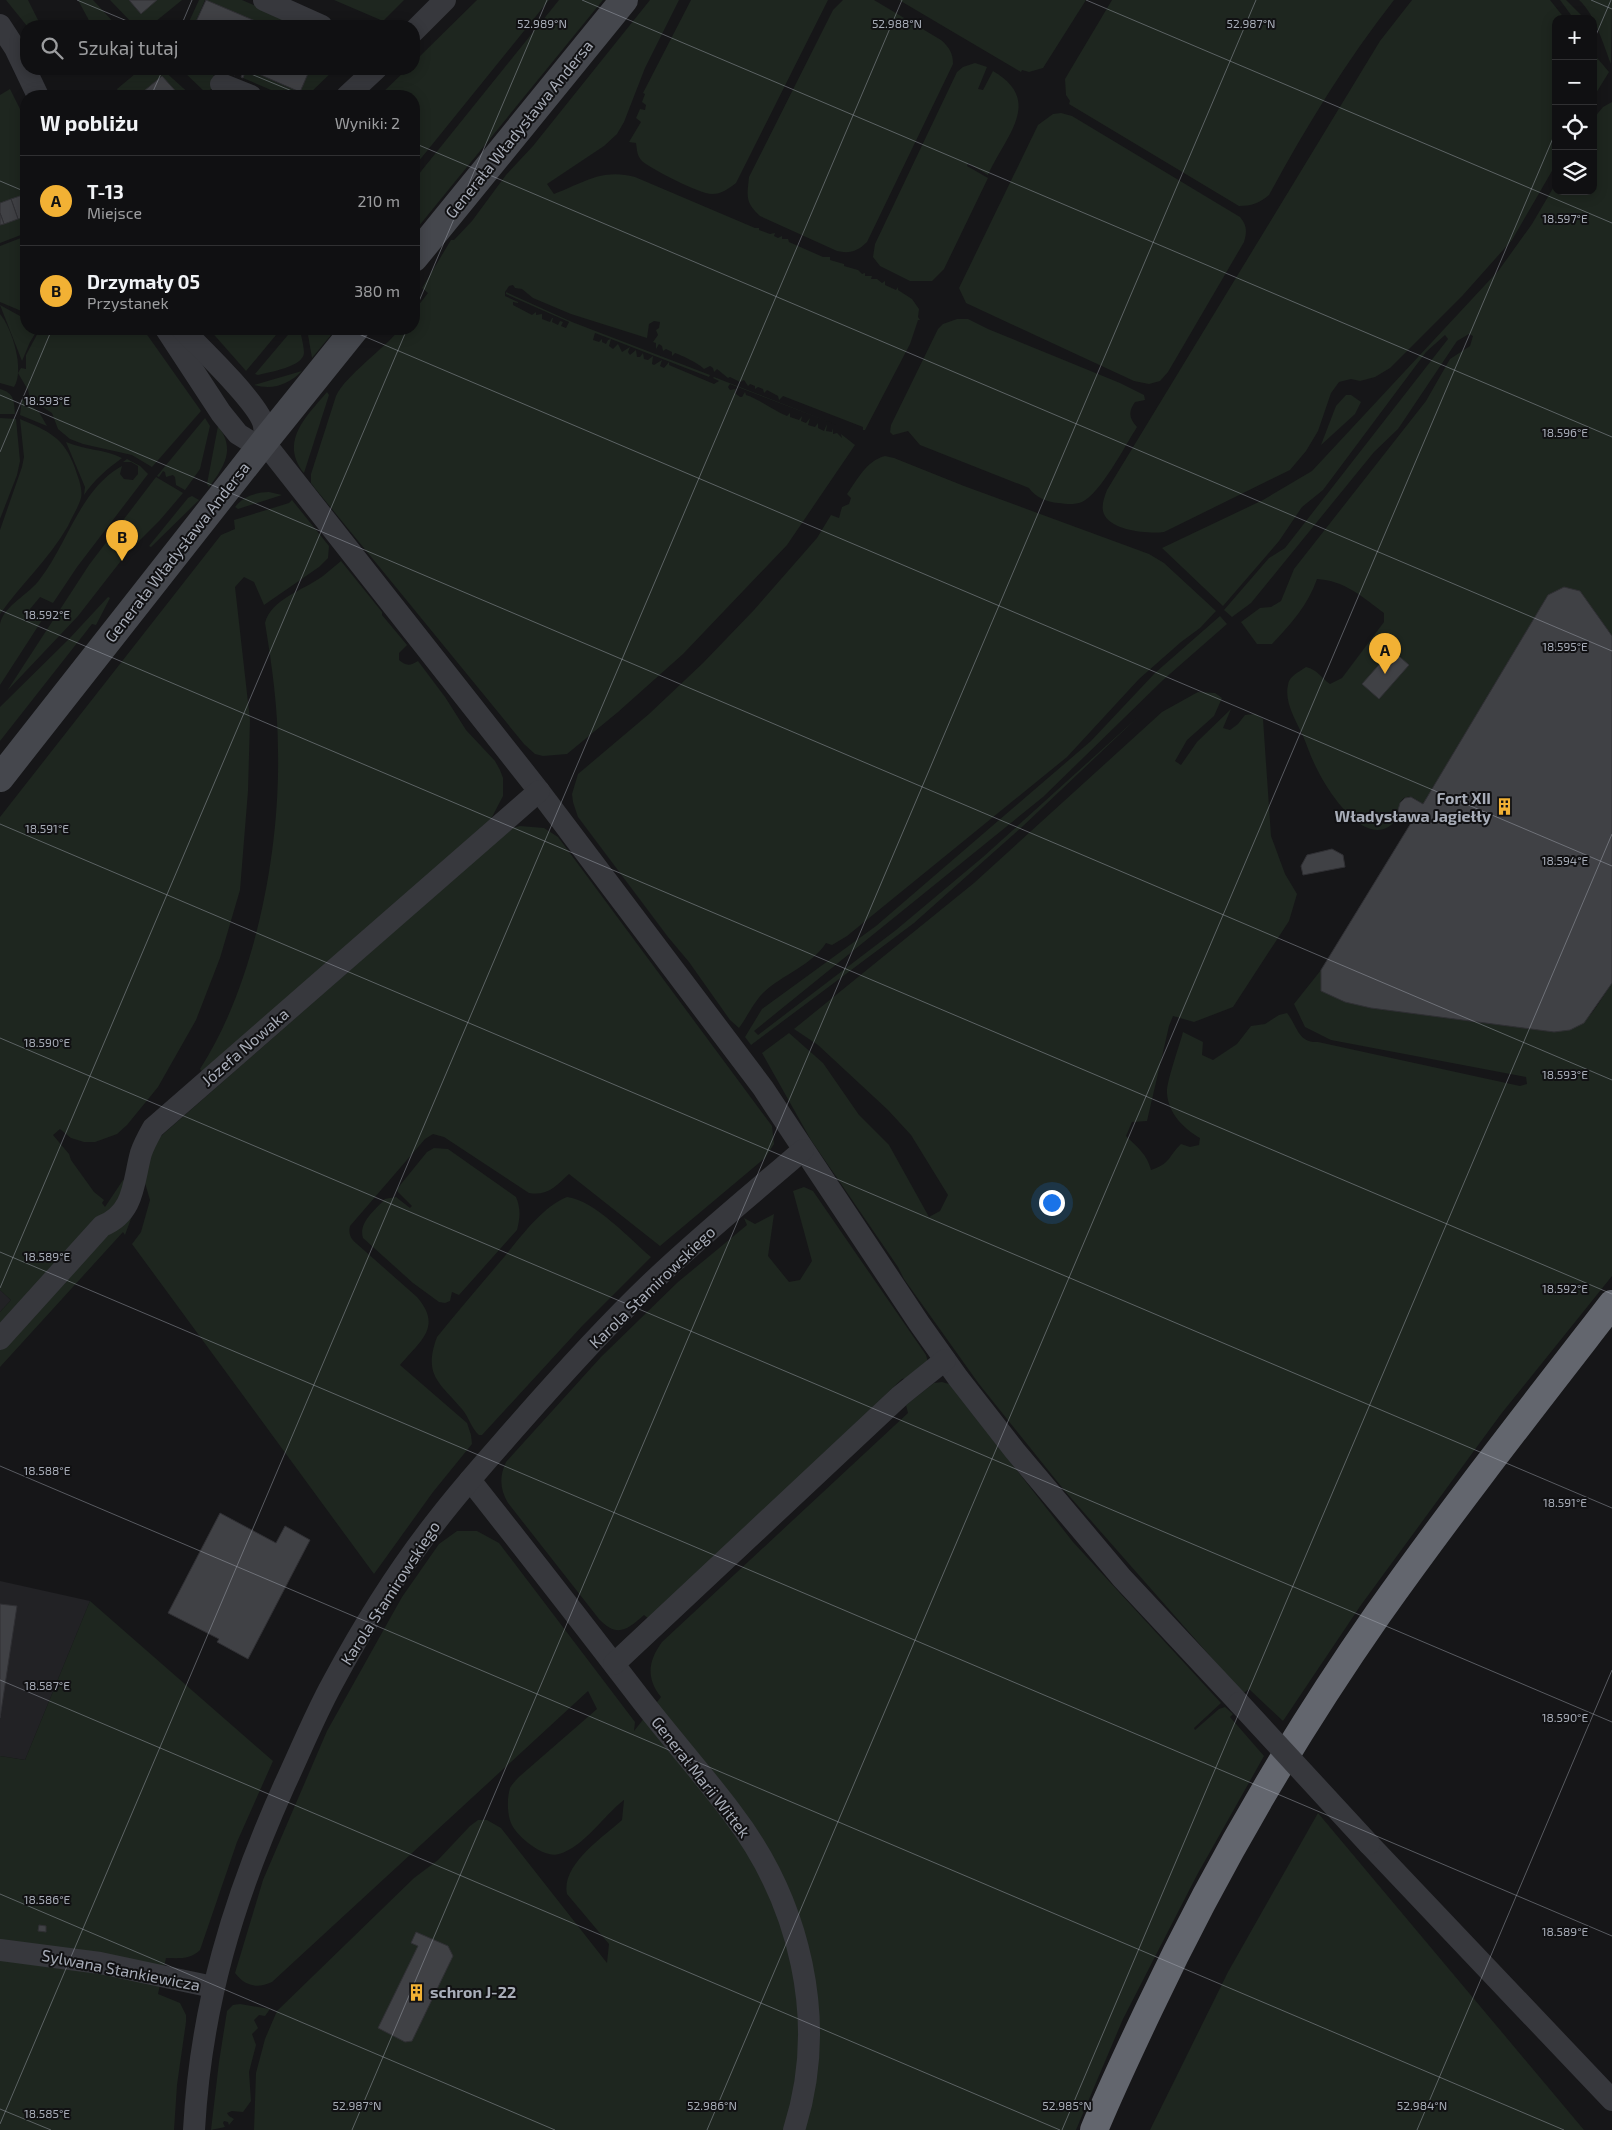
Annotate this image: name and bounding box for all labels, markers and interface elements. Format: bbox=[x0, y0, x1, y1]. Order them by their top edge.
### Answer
map controls bbox=[1552, 15, 1597, 195]
button: + bbox=[1552, 15, 1597, 60]
text: 52.989°N bbox=[517, 16, 567, 30]
text: 52.988°N bbox=[872, 16, 922, 30]
text: 52.987°N bbox=[1226, 16, 1276, 30]
search box bbox=[20, 20, 420, 75]
icon: search bbox=[38, 34, 66, 62]
text: Szukaj tutaj bbox=[78, 36, 178, 59]
street label: Generała Władysława Andersa bbox=[441, 36, 596, 222]
button: − bbox=[1552, 60, 1597, 105]
button: locate bbox=[1552, 105, 1597, 150]
text: W pobliżu bbox=[40, 110, 139, 135]
text: Wyniki: 2 bbox=[335, 113, 400, 132]
button: layers bbox=[1552, 150, 1597, 195]
text: T-13 bbox=[87, 180, 124, 203]
text: A bbox=[51, 191, 61, 210]
text: 210 m bbox=[357, 191, 400, 210]
text: Miejsce bbox=[87, 203, 142, 222]
text: 18.597°E bbox=[1542, 211, 1588, 225]
text: Drzymały 05 bbox=[87, 270, 200, 293]
text: B bbox=[51, 281, 61, 300]
text: 380 m bbox=[354, 281, 400, 300]
text: Przystanek bbox=[87, 293, 169, 312]
text: 18.593°E bbox=[24, 393, 70, 407]
text: 18.596°E bbox=[1542, 425, 1588, 439]
street label: Generała Władysława Andersa bbox=[100, 458, 253, 646]
pin: B bbox=[106, 520, 138, 561]
text: 18.592°E bbox=[24, 607, 70, 621]
pin: A bbox=[1369, 633, 1401, 674]
text: 18.595°E bbox=[1542, 639, 1588, 653]
place label: Fort XII Władysława Jagiełły bbox=[1335, 788, 1491, 826]
building icon: Fort XII Władysława Jagiełły bbox=[1495, 797, 1515, 817]
text: 18.591°E bbox=[25, 821, 69, 835]
text: 18.594°E bbox=[1542, 853, 1589, 867]
street label: Józefa Nowaka bbox=[197, 1004, 292, 1090]
text: 18.590°E bbox=[24, 1035, 70, 1049]
text: 18.593°E bbox=[1542, 1067, 1588, 1081]
your location bbox=[1039, 1190, 1065, 1216]
street label: Karola Stamirowskiego bbox=[585, 1222, 719, 1352]
text: 18.589°E bbox=[24, 1249, 71, 1263]
text: 18.592°E bbox=[1542, 1281, 1588, 1295]
text: 18.588°E bbox=[24, 1463, 71, 1477]
text: 18.591°E bbox=[1543, 1495, 1587, 1509]
street label: Karola Stamirowskiego bbox=[336, 1517, 443, 1668]
text: 18.587°E bbox=[24, 1678, 70, 1692]
text: 18.590°E bbox=[1542, 1710, 1588, 1724]
street label: Generał Marii Wittek bbox=[648, 1712, 755, 1841]
text: 18.586°E bbox=[24, 1892, 71, 1906]
text: 18.589°E bbox=[1542, 1924, 1589, 1938]
street label: Sylwana Stankiewicza bbox=[40, 1945, 202, 1994]
building icon: schron J-22 bbox=[406, 1982, 426, 2002]
place label: schron J-22 bbox=[430, 1982, 516, 2001]
text: 52.987°N bbox=[332, 2098, 382, 2112]
text: 52.986°N bbox=[687, 2098, 737, 2112]
text: 52.985°N bbox=[1042, 2098, 1092, 2112]
text: 52.984°N bbox=[1397, 2098, 1447, 2112]
text: 18.585°E bbox=[24, 2106, 70, 2120]

